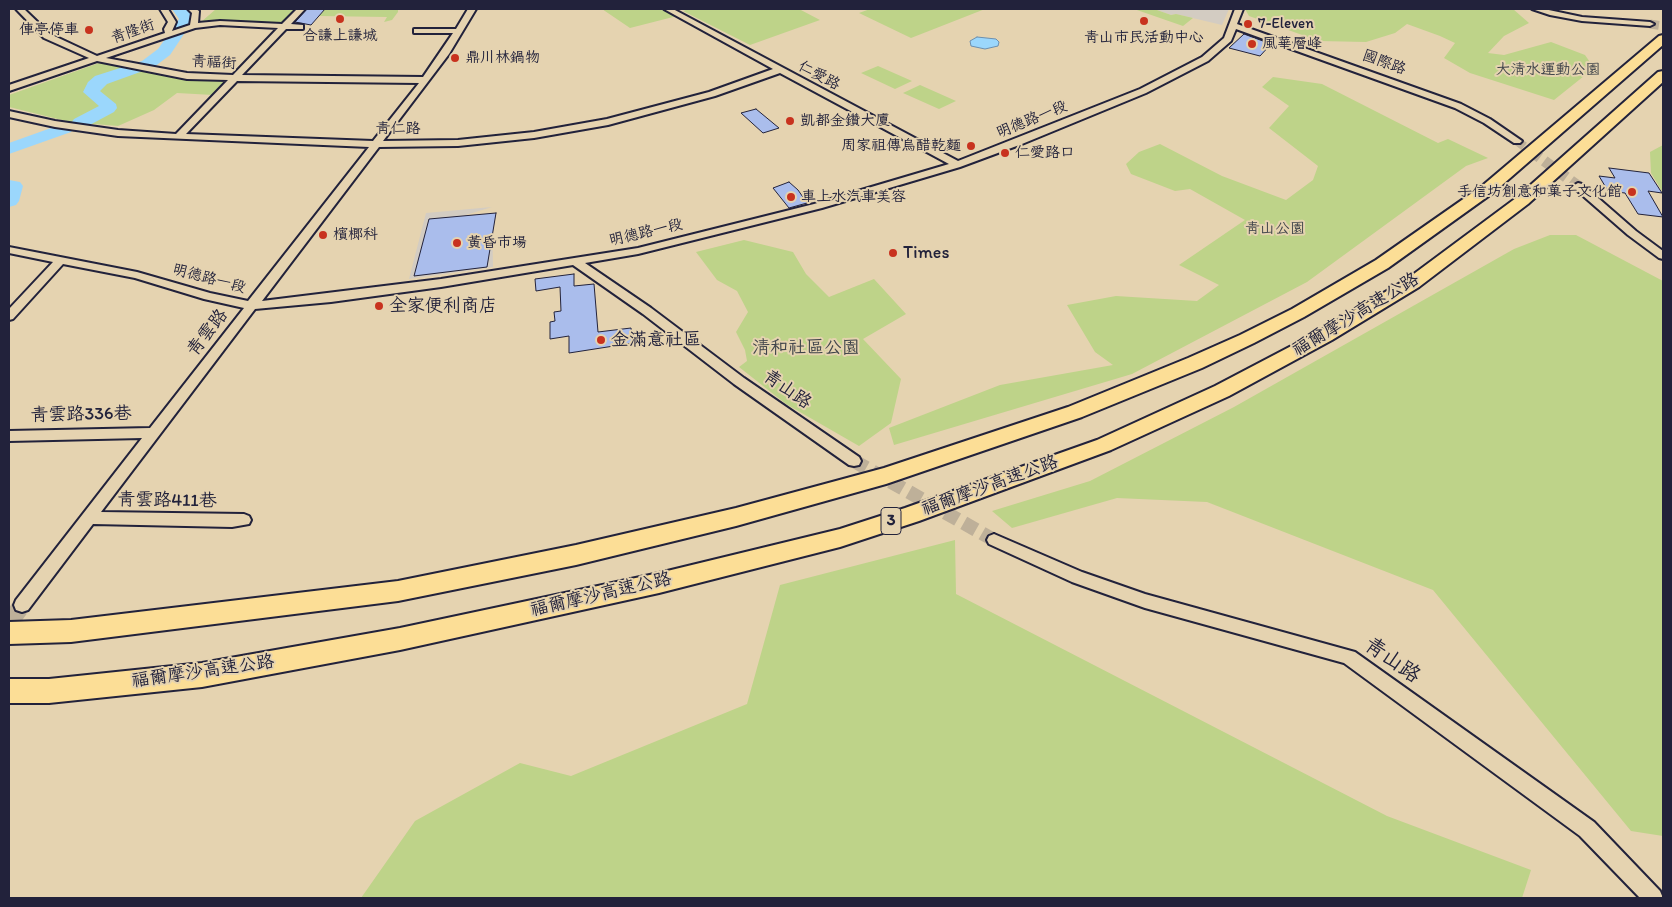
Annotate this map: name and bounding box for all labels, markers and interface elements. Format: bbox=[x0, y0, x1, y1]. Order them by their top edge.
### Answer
marker: 合謙上謙城 bbox=[334, 13, 346, 25]
marker: 青山市民活動中心 bbox=[1138, 15, 1150, 27]
place label: 7-Eleven bbox=[1258, 15, 1314, 33]
street label: 青隆街 bbox=[109, 16, 157, 48]
marker: 7-Eleven bbox=[1242, 18, 1254, 30]
place label: 俥亭停車 bbox=[19, 21, 79, 39]
marker: 俥亭停車 bbox=[83, 24, 95, 36]
place label: 合謙上謙城 bbox=[303, 27, 377, 45]
place label: 青山市民活動中心 bbox=[1084, 29, 1204, 47]
place label: 風華層峰 bbox=[1262, 35, 1322, 53]
marker: 風華層峰 bbox=[1246, 38, 1258, 50]
street label: 國際路 bbox=[1360, 47, 1408, 79]
place label: 鼎川林鍋物 bbox=[465, 49, 540, 67]
marker: 鼎川林鍋物 bbox=[449, 52, 461, 64]
street label: 青福街 bbox=[191, 53, 237, 73]
street label: 仁愛路 bbox=[795, 57, 843, 95]
park label: 大清水運動公園 bbox=[1496, 61, 1600, 79]
street label: 明德路一段 bbox=[994, 98, 1070, 142]
place label: 凱都金鑽大廈 bbox=[800, 112, 890, 130]
marker: 凱都金鑽大廈 bbox=[784, 115, 796, 127]
street label: 青仁路 bbox=[376, 120, 420, 138]
place label: 周家祖傳烏醋乾麵 bbox=[841, 137, 961, 155]
marker: 周家祖傳烏醋乾麵 bbox=[965, 140, 977, 152]
place label: 仁愛路口 bbox=[1015, 144, 1075, 162]
marker: 仁愛路口 bbox=[999, 147, 1011, 159]
place label: 手信坊創意和菓子文化館 bbox=[1457, 183, 1622, 201]
marker: 手信坊創意和菓子文化館 bbox=[1626, 186, 1638, 198]
place label: 車上水汽車美容 bbox=[801, 188, 906, 206]
marker: 車上水汽車美容 bbox=[785, 191, 797, 203]
street label: 明德路一段 bbox=[607, 216, 685, 250]
park label: 青山公園 bbox=[1245, 220, 1305, 238]
place label: 檳榔科 bbox=[333, 226, 378, 244]
marker: 檳榔科 bbox=[317, 229, 329, 241]
place label: 黃昏市場 bbox=[467, 234, 527, 252]
marker: 黃昏市場 bbox=[451, 237, 463, 249]
place label: Times bbox=[903, 242, 949, 264]
marker: Times bbox=[887, 247, 899, 259]
street label: 明德路一段 bbox=[170, 261, 248, 297]
street label: 福爾摩沙高速公路 bbox=[1289, 269, 1423, 361]
place label: 全家便利商店 bbox=[389, 295, 497, 317]
marker: 全家便利商店 bbox=[373, 300, 385, 312]
street label: 青雲路 bbox=[183, 305, 233, 361]
place label: 金滿意社區 bbox=[611, 329, 701, 351]
marker: 金滿意社區 bbox=[595, 334, 607, 346]
park label: 清和社區公園 bbox=[752, 337, 860, 359]
street label: 青山路 bbox=[759, 366, 815, 414]
street label: 青雲路336巷 bbox=[30, 403, 132, 427]
street label: 福爾摩沙高速公路 bbox=[919, 451, 1061, 521]
street label: 青雲路411巷 bbox=[117, 489, 217, 513]
road number: 3 bbox=[881, 508, 901, 534]
street label: 福爾摩沙高速公路 bbox=[528, 568, 674, 622]
street label: 青山路 bbox=[1359, 633, 1425, 689]
street label: 福爾摩沙高速公路 bbox=[130, 651, 276, 693]

